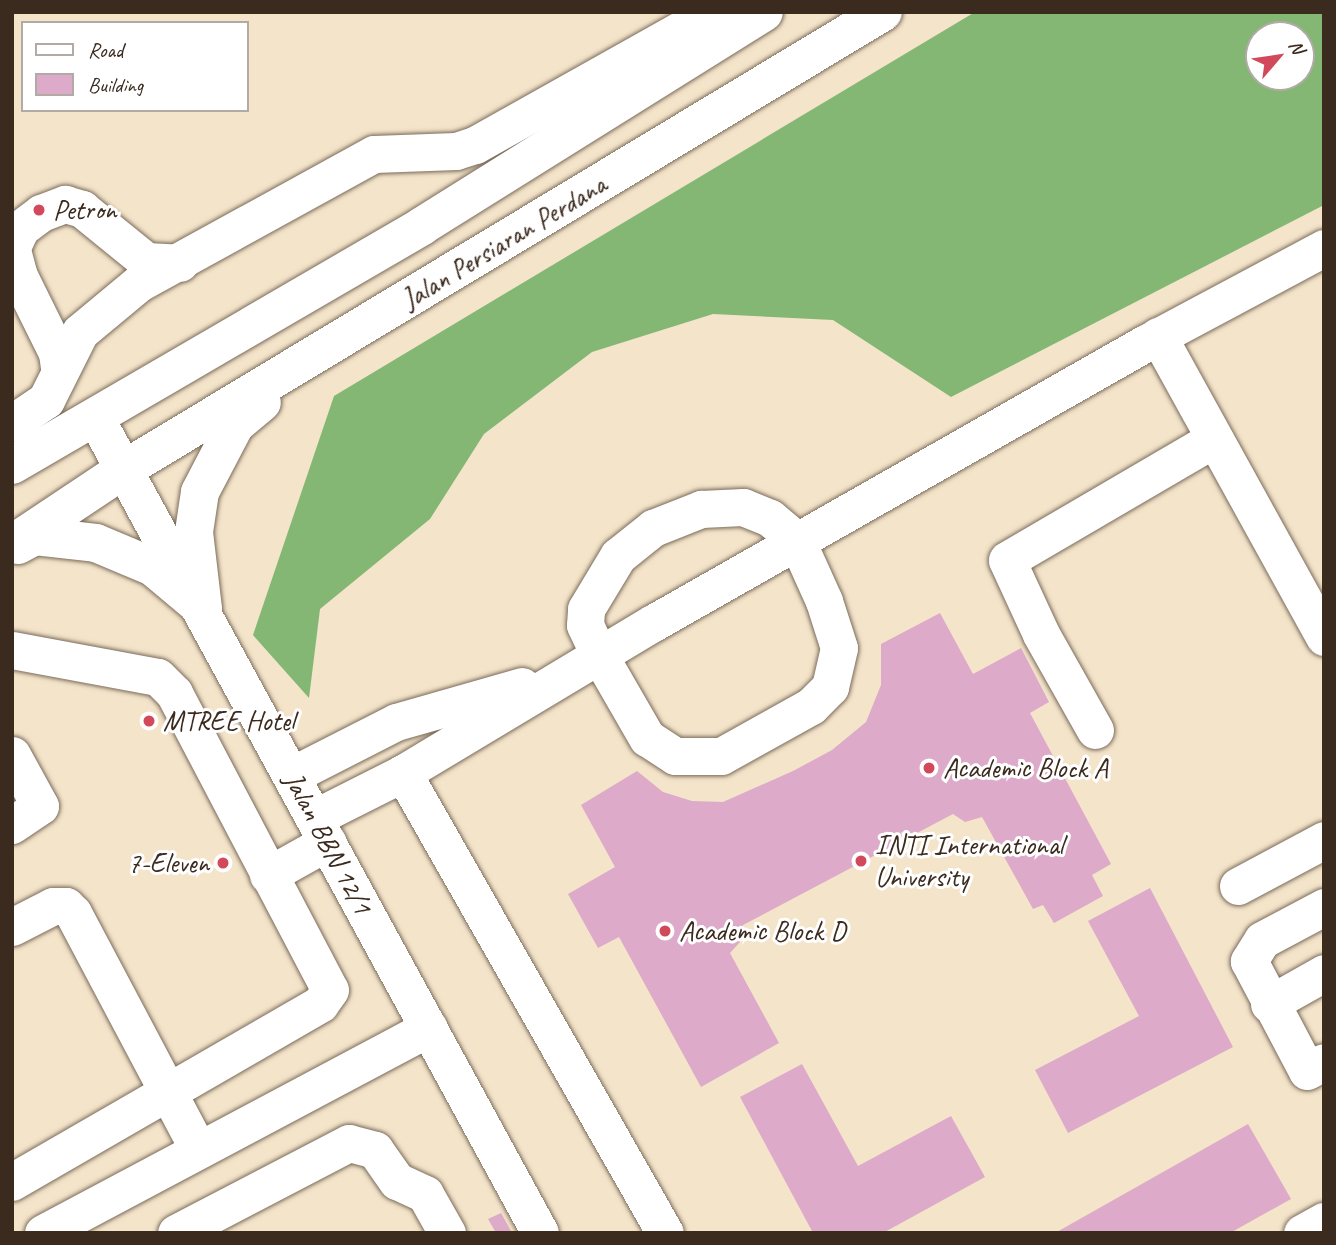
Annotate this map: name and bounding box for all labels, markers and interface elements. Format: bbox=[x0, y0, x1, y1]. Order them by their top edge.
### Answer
legend bbox=[21, 21, 248, 112]
north arrow bbox=[1245, 21, 1315, 91]
text: N bbox=[1283, 36, 1310, 58]
text: Road bbox=[88, 37, 123, 63]
text: Building bbox=[88, 72, 143, 98]
street label: Jalan Persiaran Perdana bbox=[395, 168, 613, 316]
place label: Petron bbox=[53, 193, 116, 227]
marker: Petron bbox=[31, 202, 47, 218]
place label: MTREE Hotel bbox=[163, 704, 294, 738]
marker: MTREE Hotel bbox=[141, 713, 157, 729]
place label: Academic Block A bbox=[943, 751, 1107, 785]
marker: Academic Block A bbox=[921, 760, 937, 776]
street label: Jalan BBN 12/1 bbox=[277, 767, 379, 919]
place label: INTI International University bbox=[875, 828, 1063, 894]
place label: 7-Eleven bbox=[128, 846, 209, 880]
marker: INTI International University bbox=[853, 853, 869, 869]
marker: 7-Eleven bbox=[215, 855, 231, 871]
place label: Academic Block D bbox=[679, 914, 845, 948]
marker: Academic Block D bbox=[657, 923, 673, 939]

